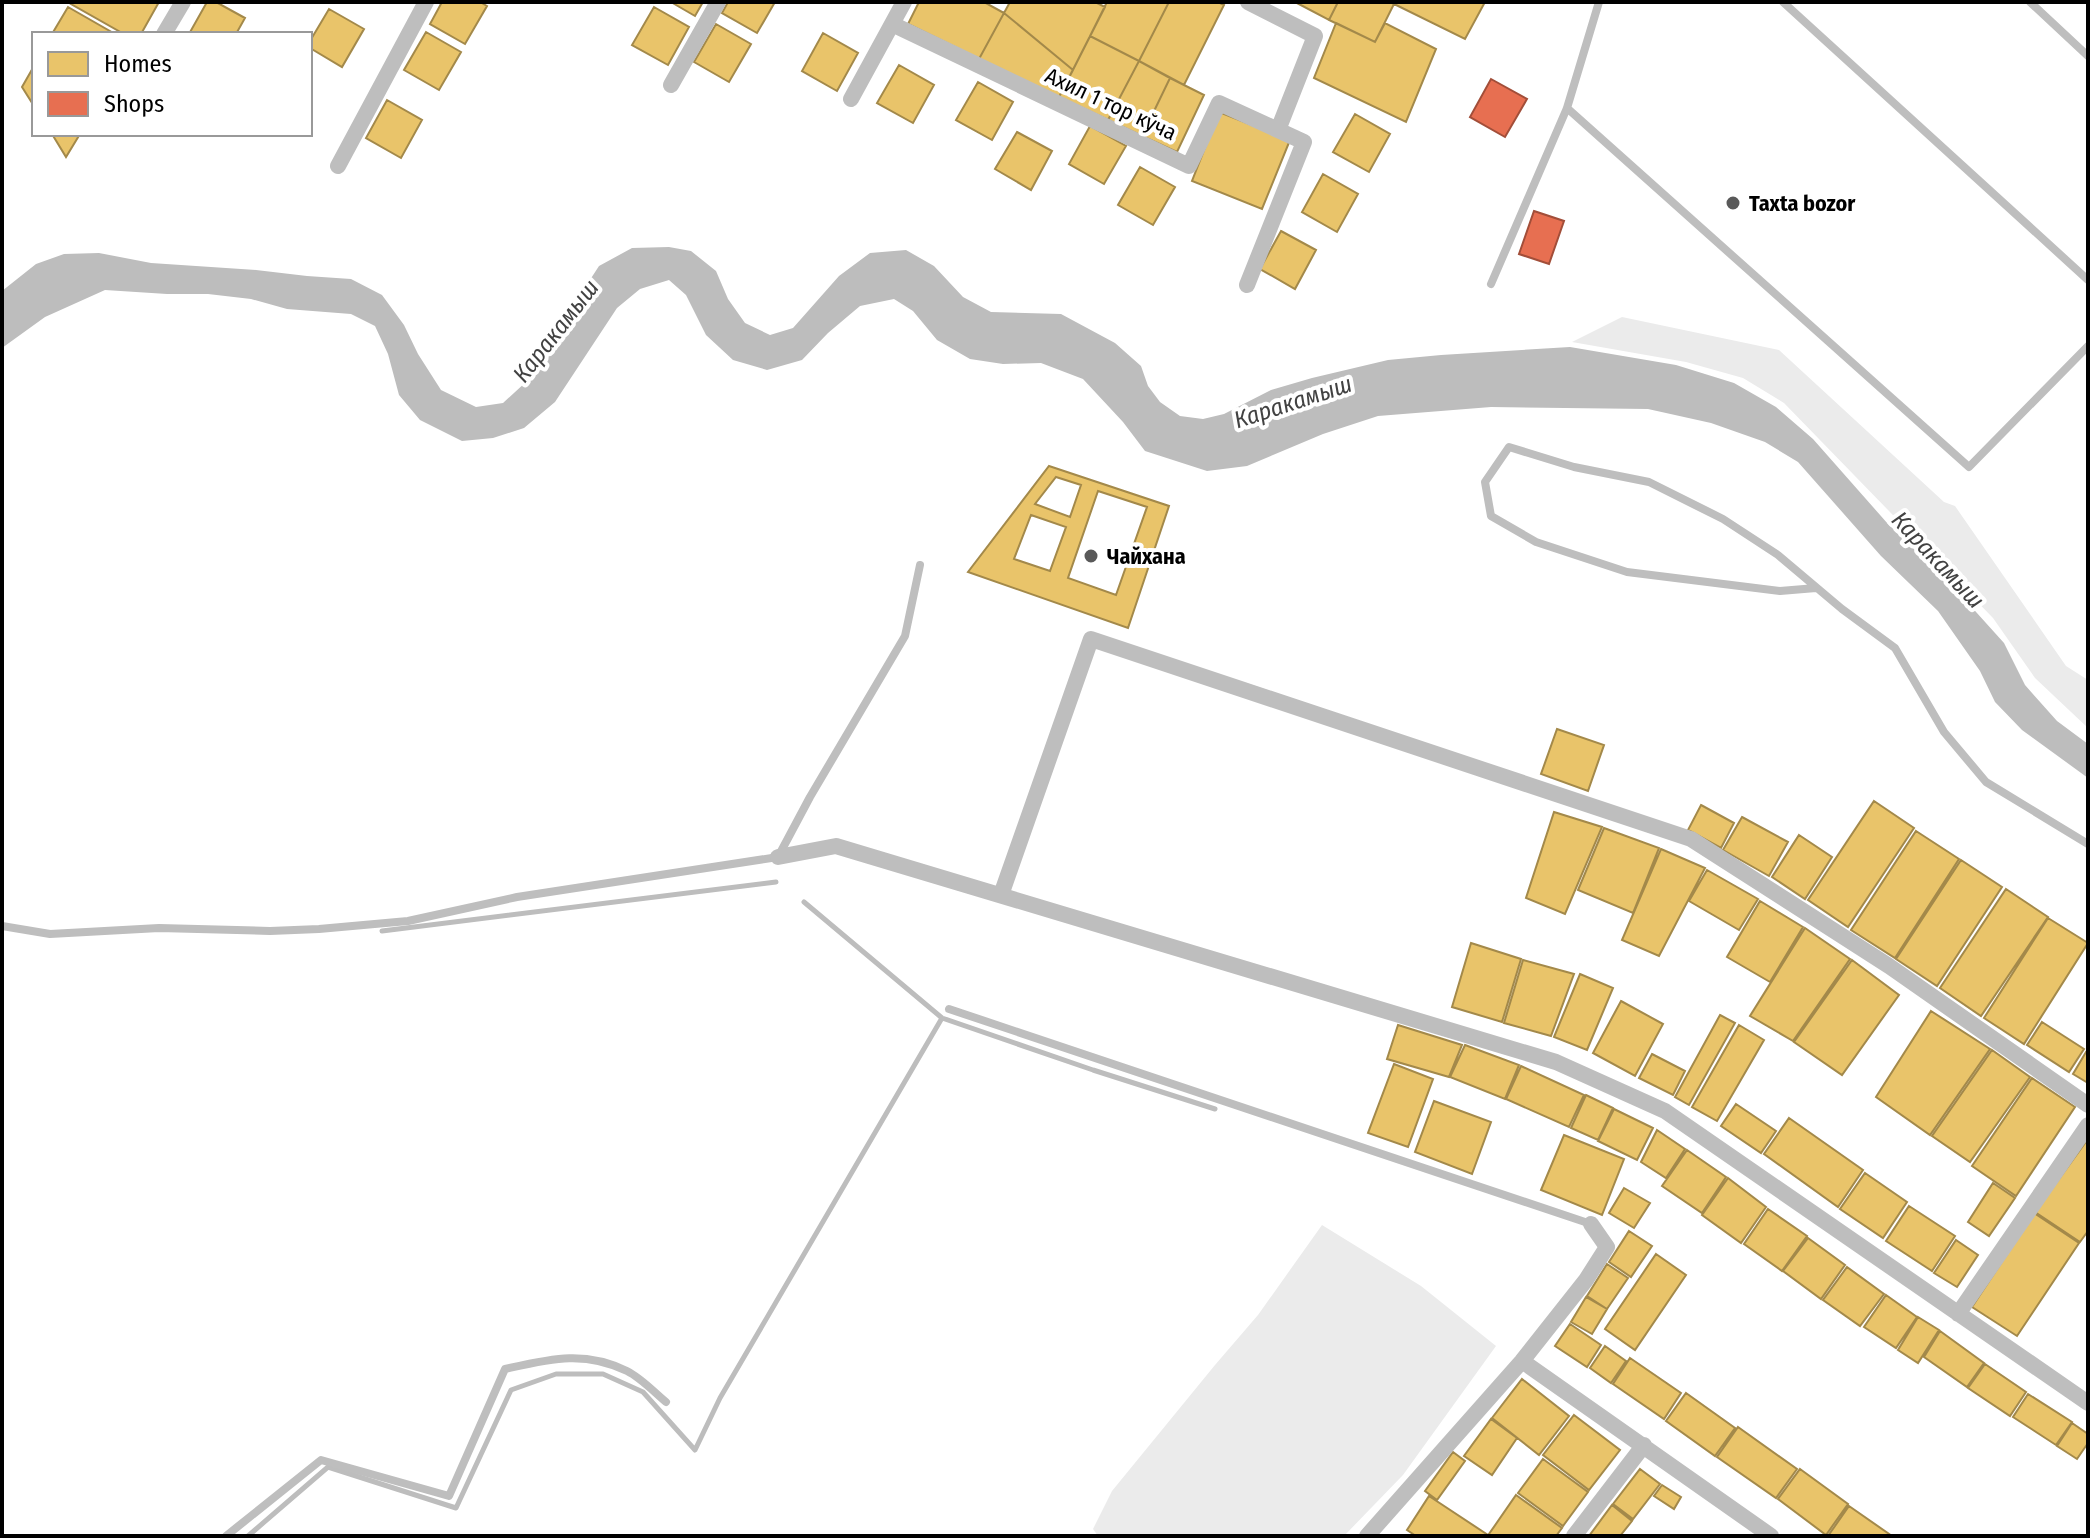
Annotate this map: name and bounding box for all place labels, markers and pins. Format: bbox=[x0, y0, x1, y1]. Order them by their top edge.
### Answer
place label: Taxta bozor bbox=[1749, 190, 1856, 217]
marker: Taxta bozor bbox=[1724, 194, 1742, 212]
place label: Чайхана bbox=[1107, 543, 1186, 570]
marker: Чайхана bbox=[1082, 547, 1100, 565]

